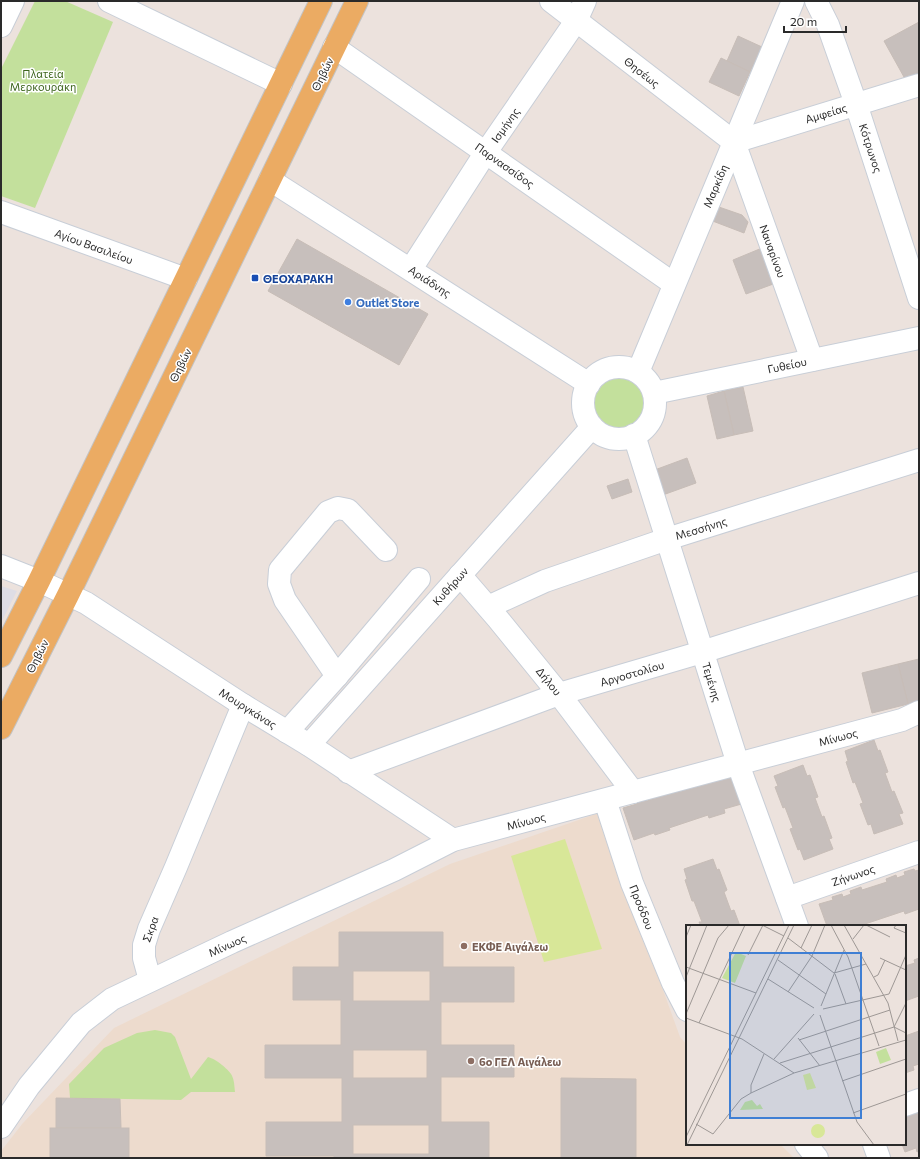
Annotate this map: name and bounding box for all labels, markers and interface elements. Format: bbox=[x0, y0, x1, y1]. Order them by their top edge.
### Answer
scale bar bbox=[784, 8, 846, 34]
text: 20 m bbox=[790, 14, 817, 28]
street label: Θησέως bbox=[622, 54, 662, 90]
street label: Θηβών bbox=[308, 55, 336, 93]
park label: Πλατεία Μερκουράκη bbox=[10, 67, 76, 93]
street label: Αμφείας bbox=[804, 101, 848, 125]
street label: Ισμήνης bbox=[488, 105, 522, 145]
street label: Κότρωνος bbox=[857, 122, 885, 174]
street label: Παρνασσίδος bbox=[473, 140, 537, 190]
street label: Μαρκίδη bbox=[700, 162, 730, 210]
street label: Ναυαρίνου bbox=[757, 223, 789, 279]
street label: Αγίου Βασιλείου bbox=[53, 226, 135, 266]
street label: Αριάδνης bbox=[406, 263, 454, 299]
place label: ΘΕΟΧΑΡΑΚΗ bbox=[263, 272, 333, 285]
marker: ΘΕΟΧΑΡΑΚΗ bbox=[250, 273, 260, 283]
place label: Outlet Store bbox=[356, 296, 419, 309]
marker: Outlet Store bbox=[343, 297, 353, 307]
street label: Θηβών bbox=[166, 346, 194, 384]
street label: Γυθείου bbox=[766, 355, 808, 375]
street label: Μεσσήνης bbox=[674, 514, 728, 542]
street label: Κυθήρων bbox=[430, 564, 471, 608]
street label: Θηβών bbox=[23, 637, 51, 675]
street label: Αργοστολίου bbox=[598, 658, 666, 688]
street label: Τεμένης bbox=[700, 661, 724, 703]
street label: Δήλου bbox=[534, 664, 564, 698]
street label: Μουργκάνας bbox=[217, 685, 279, 731]
street label: Μίνωος bbox=[817, 726, 859, 748]
street label: Μίνωος bbox=[505, 810, 547, 832]
street label: Ζήνωνος bbox=[830, 862, 876, 888]
street label: Προόδου bbox=[627, 883, 657, 931]
street label: Σκρα bbox=[139, 914, 161, 944]
inset map bbox=[686, 925, 906, 1145]
street label: Μίνωος bbox=[206, 931, 248, 959]
place label: ΕΚΦΕ Αιγάλεω bbox=[472, 940, 548, 953]
marker: ΕΚΦΕ Αιγάλεω bbox=[459, 941, 469, 951]
place label: 6ο ΓΕΛ Αιγάλεω bbox=[479, 1055, 562, 1068]
marker: 6ο ΓΕΛ Αιγάλεω bbox=[466, 1056, 476, 1066]

